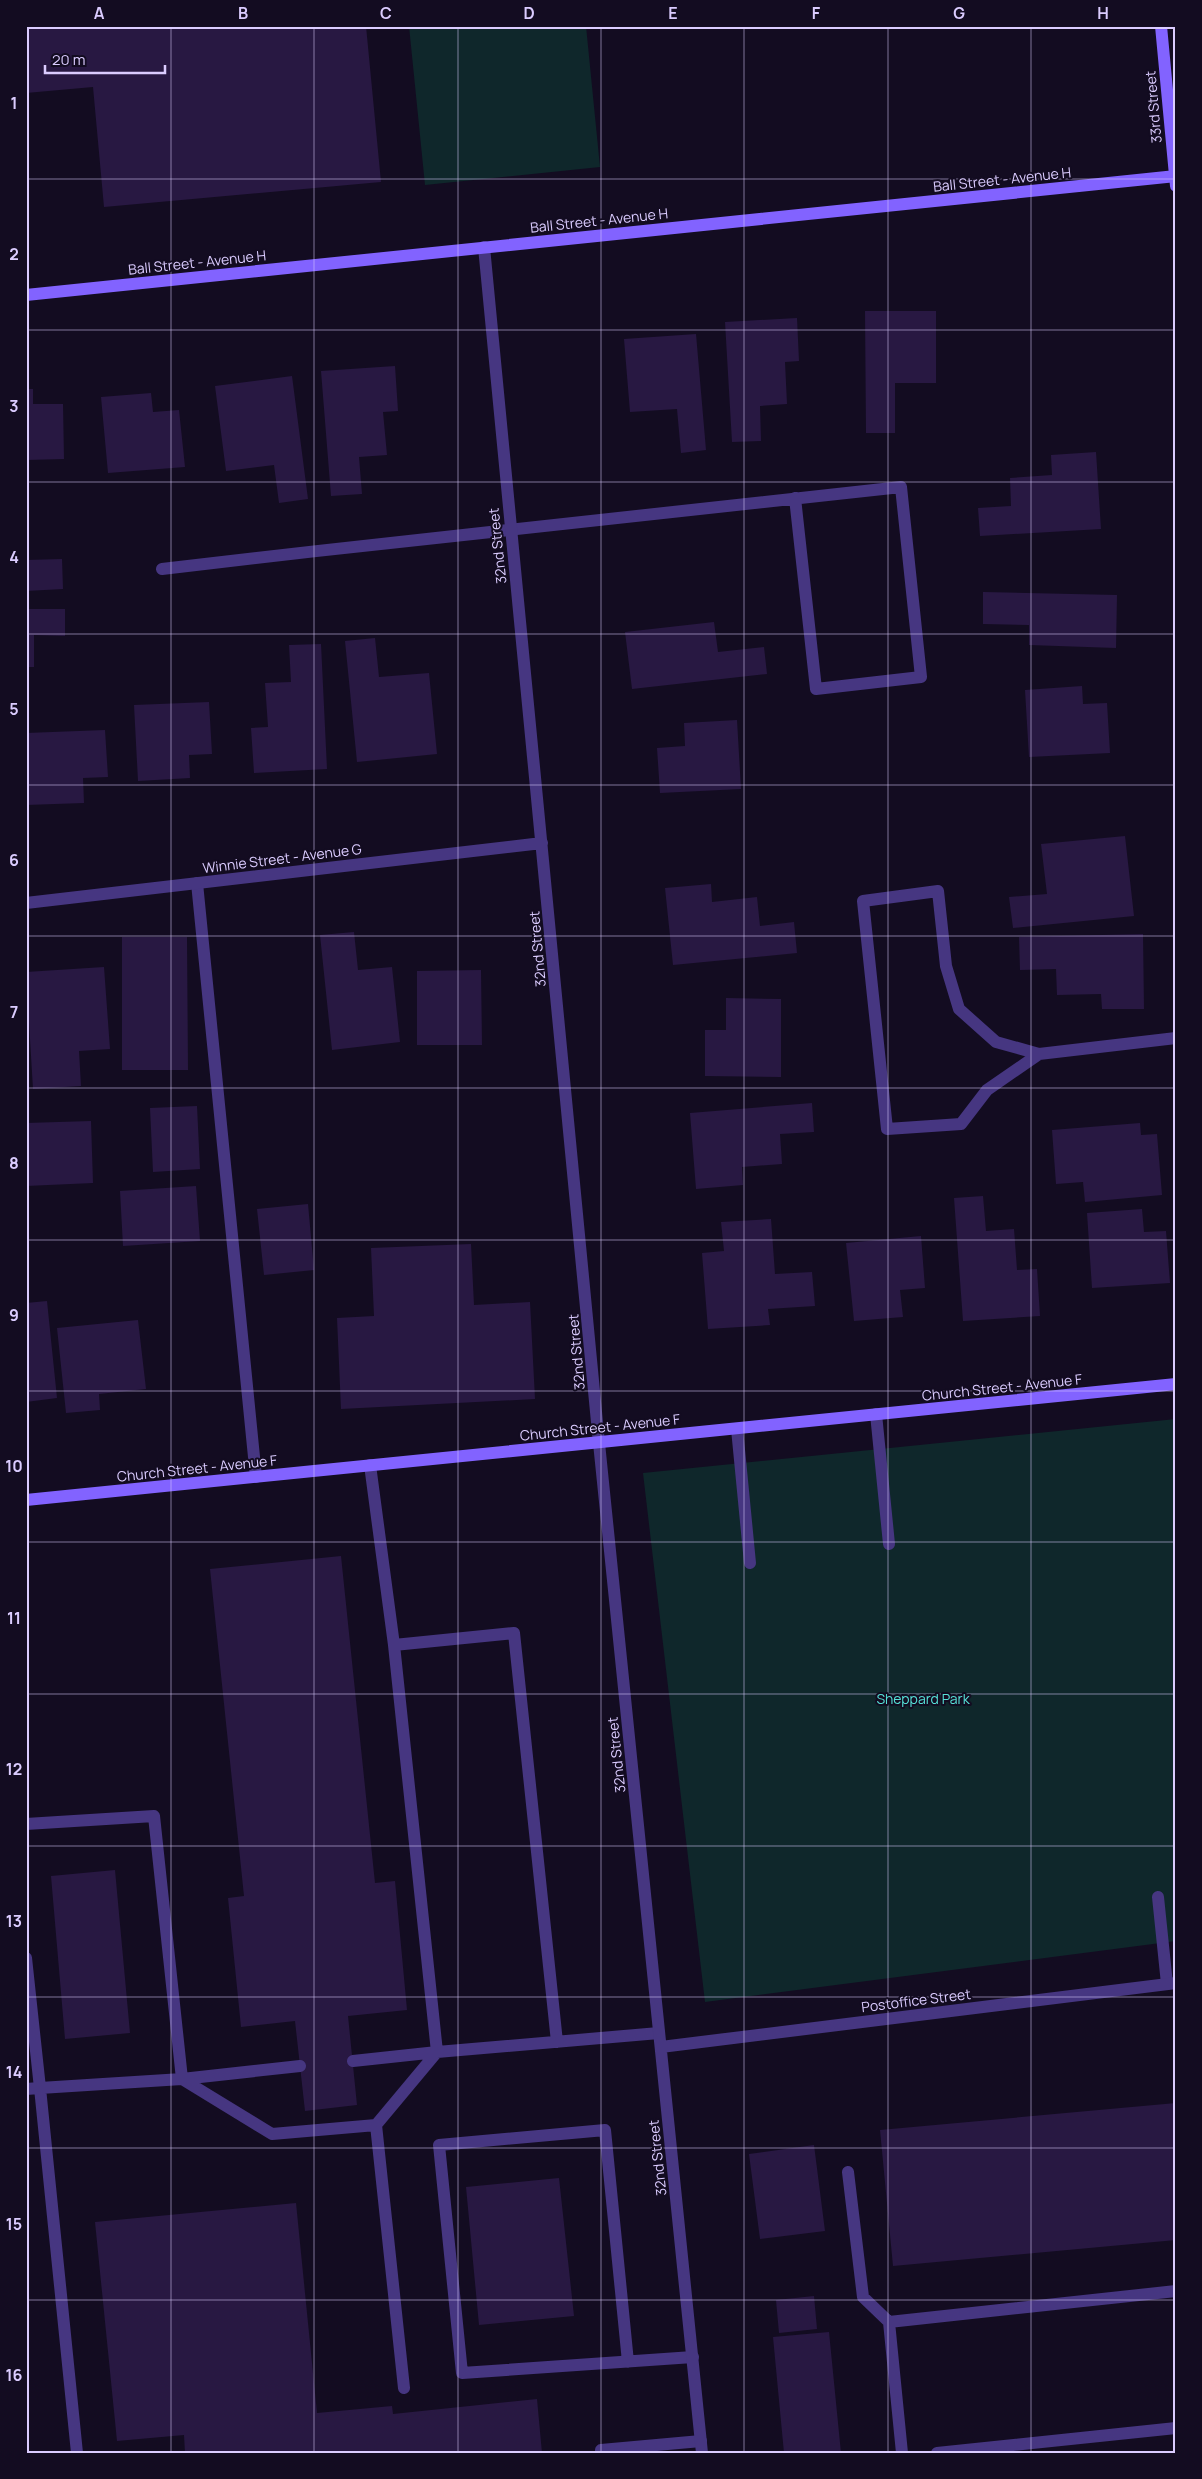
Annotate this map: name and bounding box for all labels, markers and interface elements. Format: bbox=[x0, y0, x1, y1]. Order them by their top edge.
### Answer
text: A bbox=[94, 2, 105, 24]
text: B bbox=[238, 2, 248, 24]
text: C bbox=[380, 2, 392, 24]
text: D bbox=[523, 2, 535, 24]
text: E bbox=[668, 2, 678, 24]
text: F bbox=[812, 2, 821, 24]
text: G bbox=[953, 2, 965, 24]
text: H bbox=[1097, 2, 1109, 24]
scale bar bbox=[45, 42, 165, 74]
text: 20 m bbox=[52, 49, 85, 70]
street label: 33rd Street bbox=[1140, 70, 1166, 144]
text: 1 bbox=[10, 92, 18, 114]
street label: Ball Street - Avenue H bbox=[932, 162, 1072, 196]
street label: Ball Street - Avenue H bbox=[529, 203, 669, 237]
text: 2 bbox=[9, 243, 19, 265]
street label: Ball Street - Avenue H bbox=[127, 245, 267, 279]
text: 3 bbox=[9, 395, 19, 417]
street label: 32nd Street bbox=[484, 507, 510, 585]
text: 4 bbox=[9, 546, 19, 568]
text: 5 bbox=[9, 698, 19, 720]
street label: Winnie Street - Avenue G bbox=[201, 839, 363, 877]
text: 6 bbox=[9, 849, 19, 871]
street label: 32nd Street bbox=[524, 910, 550, 988]
text: 7 bbox=[10, 1001, 18, 1023]
text: 8 bbox=[9, 1152, 19, 1174]
text: 9 bbox=[9, 1304, 19, 1326]
street label: 32nd Street bbox=[563, 1313, 589, 1391]
street label: Church Street - Avenue F bbox=[921, 1369, 1083, 1405]
street label: Church Street - Avenue F bbox=[519, 1409, 681, 1445]
street label: Church Street - Avenue F bbox=[116, 1450, 278, 1486]
text: 10 bbox=[5, 1455, 23, 1477]
text: 11 bbox=[7, 1607, 21, 1629]
park label: Sheppard Park bbox=[876, 1689, 971, 1708]
street label: 32nd Street bbox=[603, 1716, 629, 1794]
text: 12 bbox=[6, 1758, 22, 1780]
text: 13 bbox=[6, 1910, 22, 1932]
street label: Postoffice Street bbox=[860, 1984, 972, 2016]
text: 14 bbox=[6, 2061, 22, 2083]
street label: 32nd Street bbox=[644, 2119, 670, 2197]
text: 15 bbox=[6, 2213, 22, 2235]
text: 16 bbox=[6, 2364, 23, 2386]

